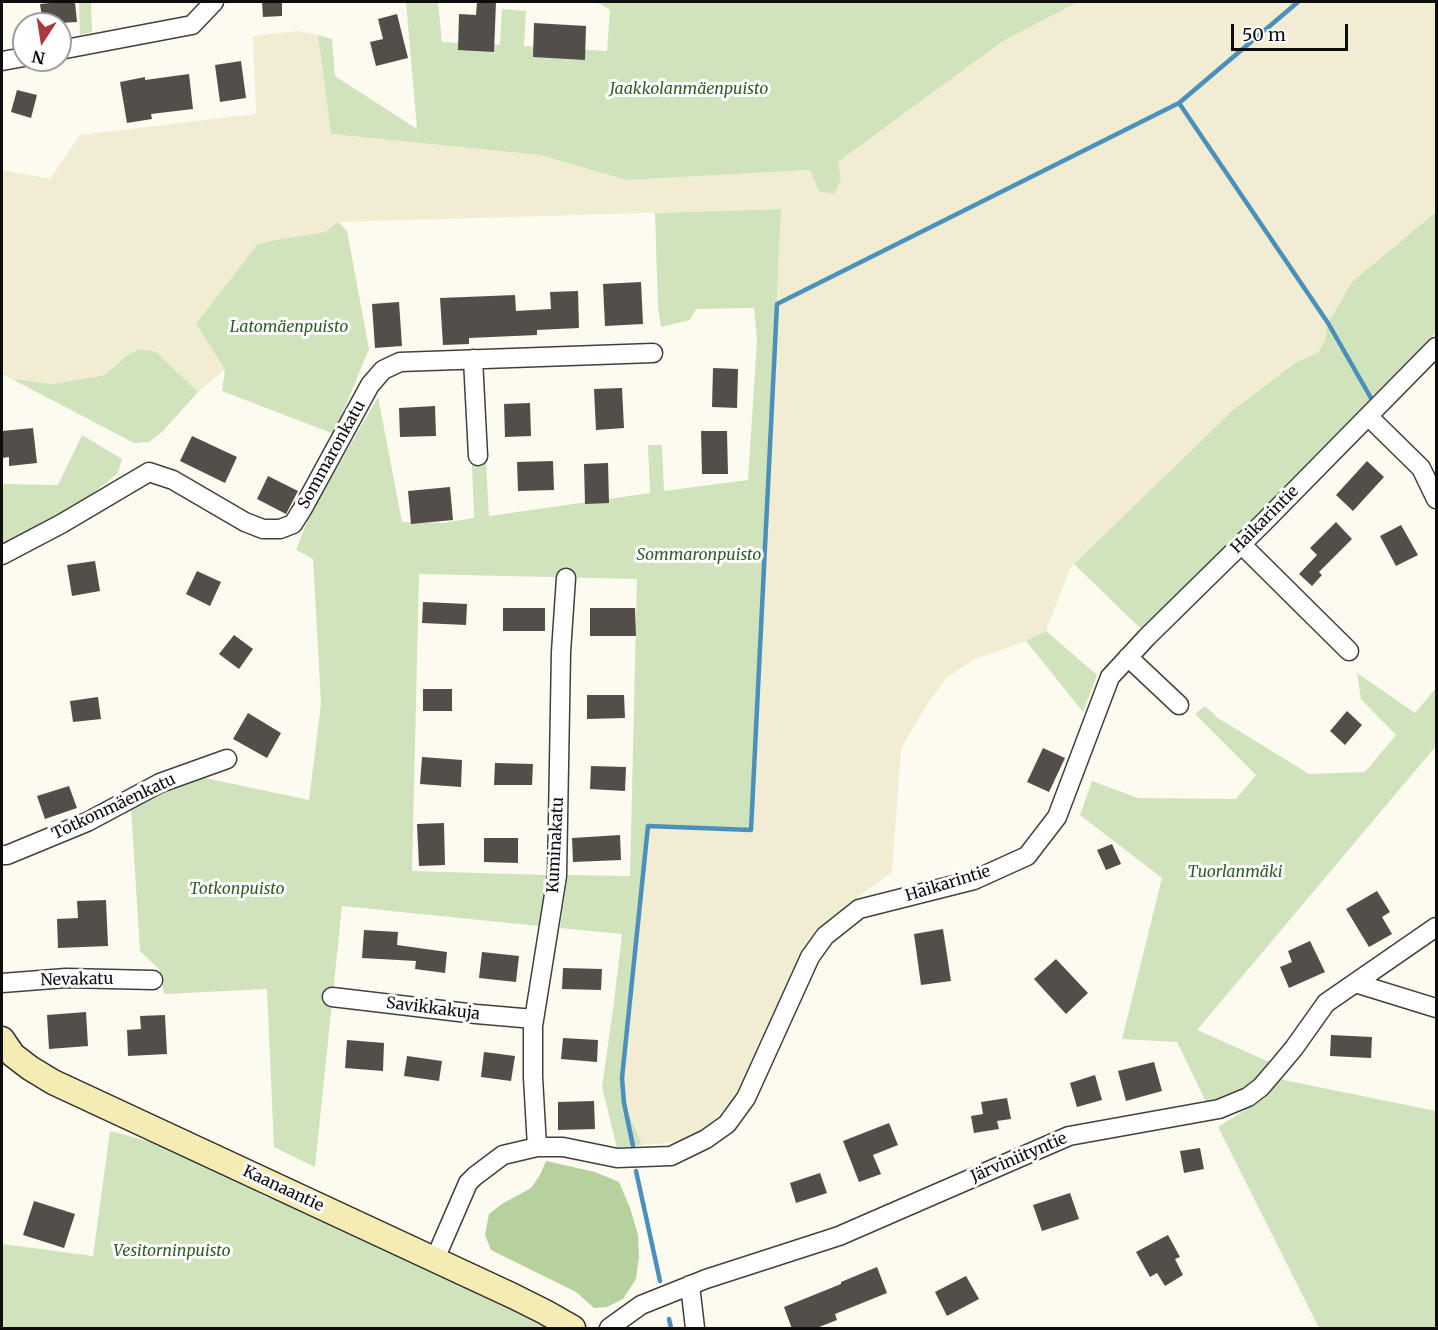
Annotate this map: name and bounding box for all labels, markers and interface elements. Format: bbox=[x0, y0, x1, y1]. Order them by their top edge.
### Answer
north arrow bbox=[12, 12, 72, 72]
scale bar bbox=[1234, 12, 1351, 50]
text: 50 m bbox=[1242, 23, 1286, 46]
text: N bbox=[30, 47, 47, 69]
park label: Jaakkolanmäenpuisto bbox=[610, 79, 768, 99]
park label: Latomäenpuisto bbox=[230, 317, 348, 337]
street label: Sommaronkatu bbox=[294, 397, 370, 513]
street label: Haikarintie bbox=[1227, 482, 1303, 558]
park label: Sommaronpuisto bbox=[637, 545, 761, 565]
street label: Totkonmäenkatu bbox=[49, 770, 179, 844]
street label: Kuminakatu bbox=[544, 797, 568, 893]
street label: Haikarintie bbox=[903, 862, 993, 906]
park label: Tuorlanmäki bbox=[1187, 862, 1283, 882]
park label: Totkonpuisto bbox=[189, 879, 285, 899]
street label: Nevakatu bbox=[40, 970, 114, 990]
street label: Savikkakuja bbox=[385, 994, 481, 1024]
street label: Järviniityntie bbox=[968, 1129, 1070, 1187]
street label: Kaanaantie bbox=[240, 1162, 326, 1216]
park label: Vesitorninpuisto bbox=[113, 1241, 231, 1261]

